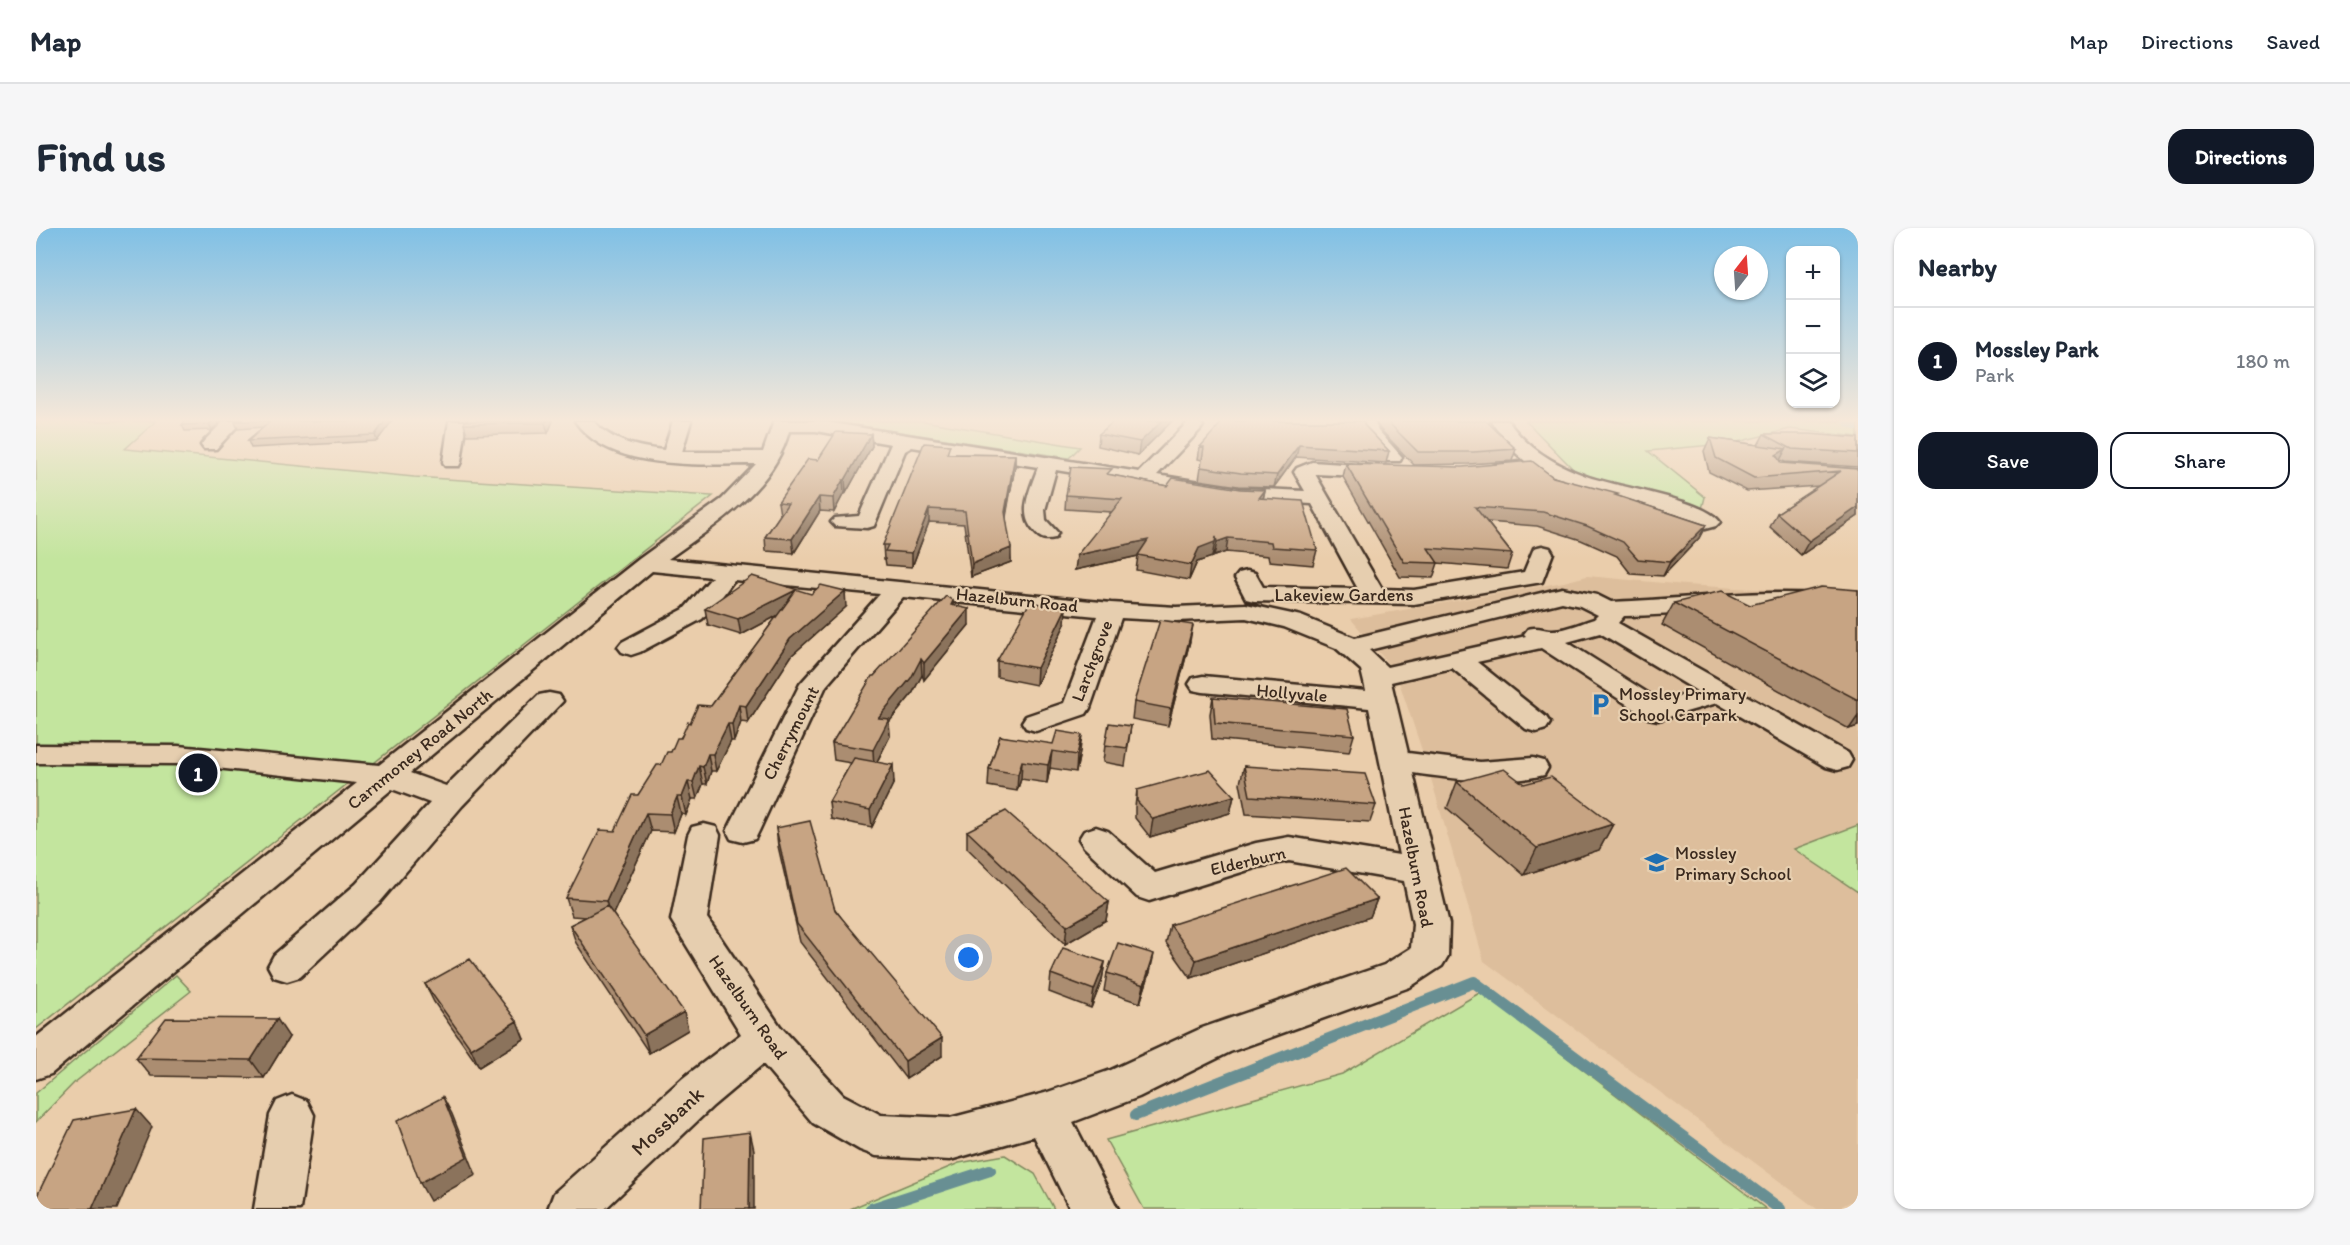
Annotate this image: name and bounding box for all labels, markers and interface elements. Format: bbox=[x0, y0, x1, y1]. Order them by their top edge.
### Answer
text: Map bbox=[30, 24, 81, 58]
text: Map bbox=[2070, 29, 2108, 54]
text: Directions bbox=[2141, 29, 2233, 54]
text: Saved bbox=[2266, 29, 2320, 54]
button: Directions bbox=[2168, 129, 2314, 184]
text: Find us bbox=[36, 131, 166, 182]
north arrow bbox=[1714, 246, 1768, 300]
map controls bbox=[1786, 246, 1840, 408]
button: + bbox=[1786, 246, 1840, 300]
text: Nearby bbox=[1918, 251, 1997, 283]
button: − bbox=[1786, 300, 1840, 354]
text: Mossley Park bbox=[1975, 336, 2099, 363]
text: 1 bbox=[1933, 349, 1942, 373]
text: 180 m bbox=[2236, 349, 2290, 373]
button: layers bbox=[1786, 354, 1840, 408]
text: Park bbox=[1975, 363, 2014, 387]
button: Save bbox=[1918, 432, 2098, 489]
button: Share bbox=[2110, 432, 2290, 489]
street label: Hazelburn Road bbox=[955, 583, 1079, 617]
street label: Lakeview Gardens bbox=[1274, 584, 1414, 606]
street label: Larchgrove bbox=[1066, 617, 1118, 705]
street label: Hollyvale bbox=[1256, 679, 1328, 707]
street label: Cherrymount bbox=[758, 682, 824, 784]
street label: Carnmoney Road North bbox=[343, 683, 497, 814]
place label: Mossley Primary School Carpark bbox=[1619, 683, 1747, 726]
parking icon: Mossley Primary School Carpark bbox=[1588, 691, 1614, 717]
pin: 1 bbox=[178, 750, 218, 796]
street label: Hazelburn Road bbox=[1393, 805, 1439, 930]
street label: Elderburn bbox=[1208, 842, 1288, 880]
place label: Mossley Primary School bbox=[1675, 842, 1791, 885]
school or university icon: Mossley Primary School bbox=[1644, 850, 1670, 876]
your location bbox=[954, 943, 983, 972]
street label: Hazelburn Road bbox=[704, 950, 792, 1064]
street label: Mossbank bbox=[626, 1081, 709, 1161]

